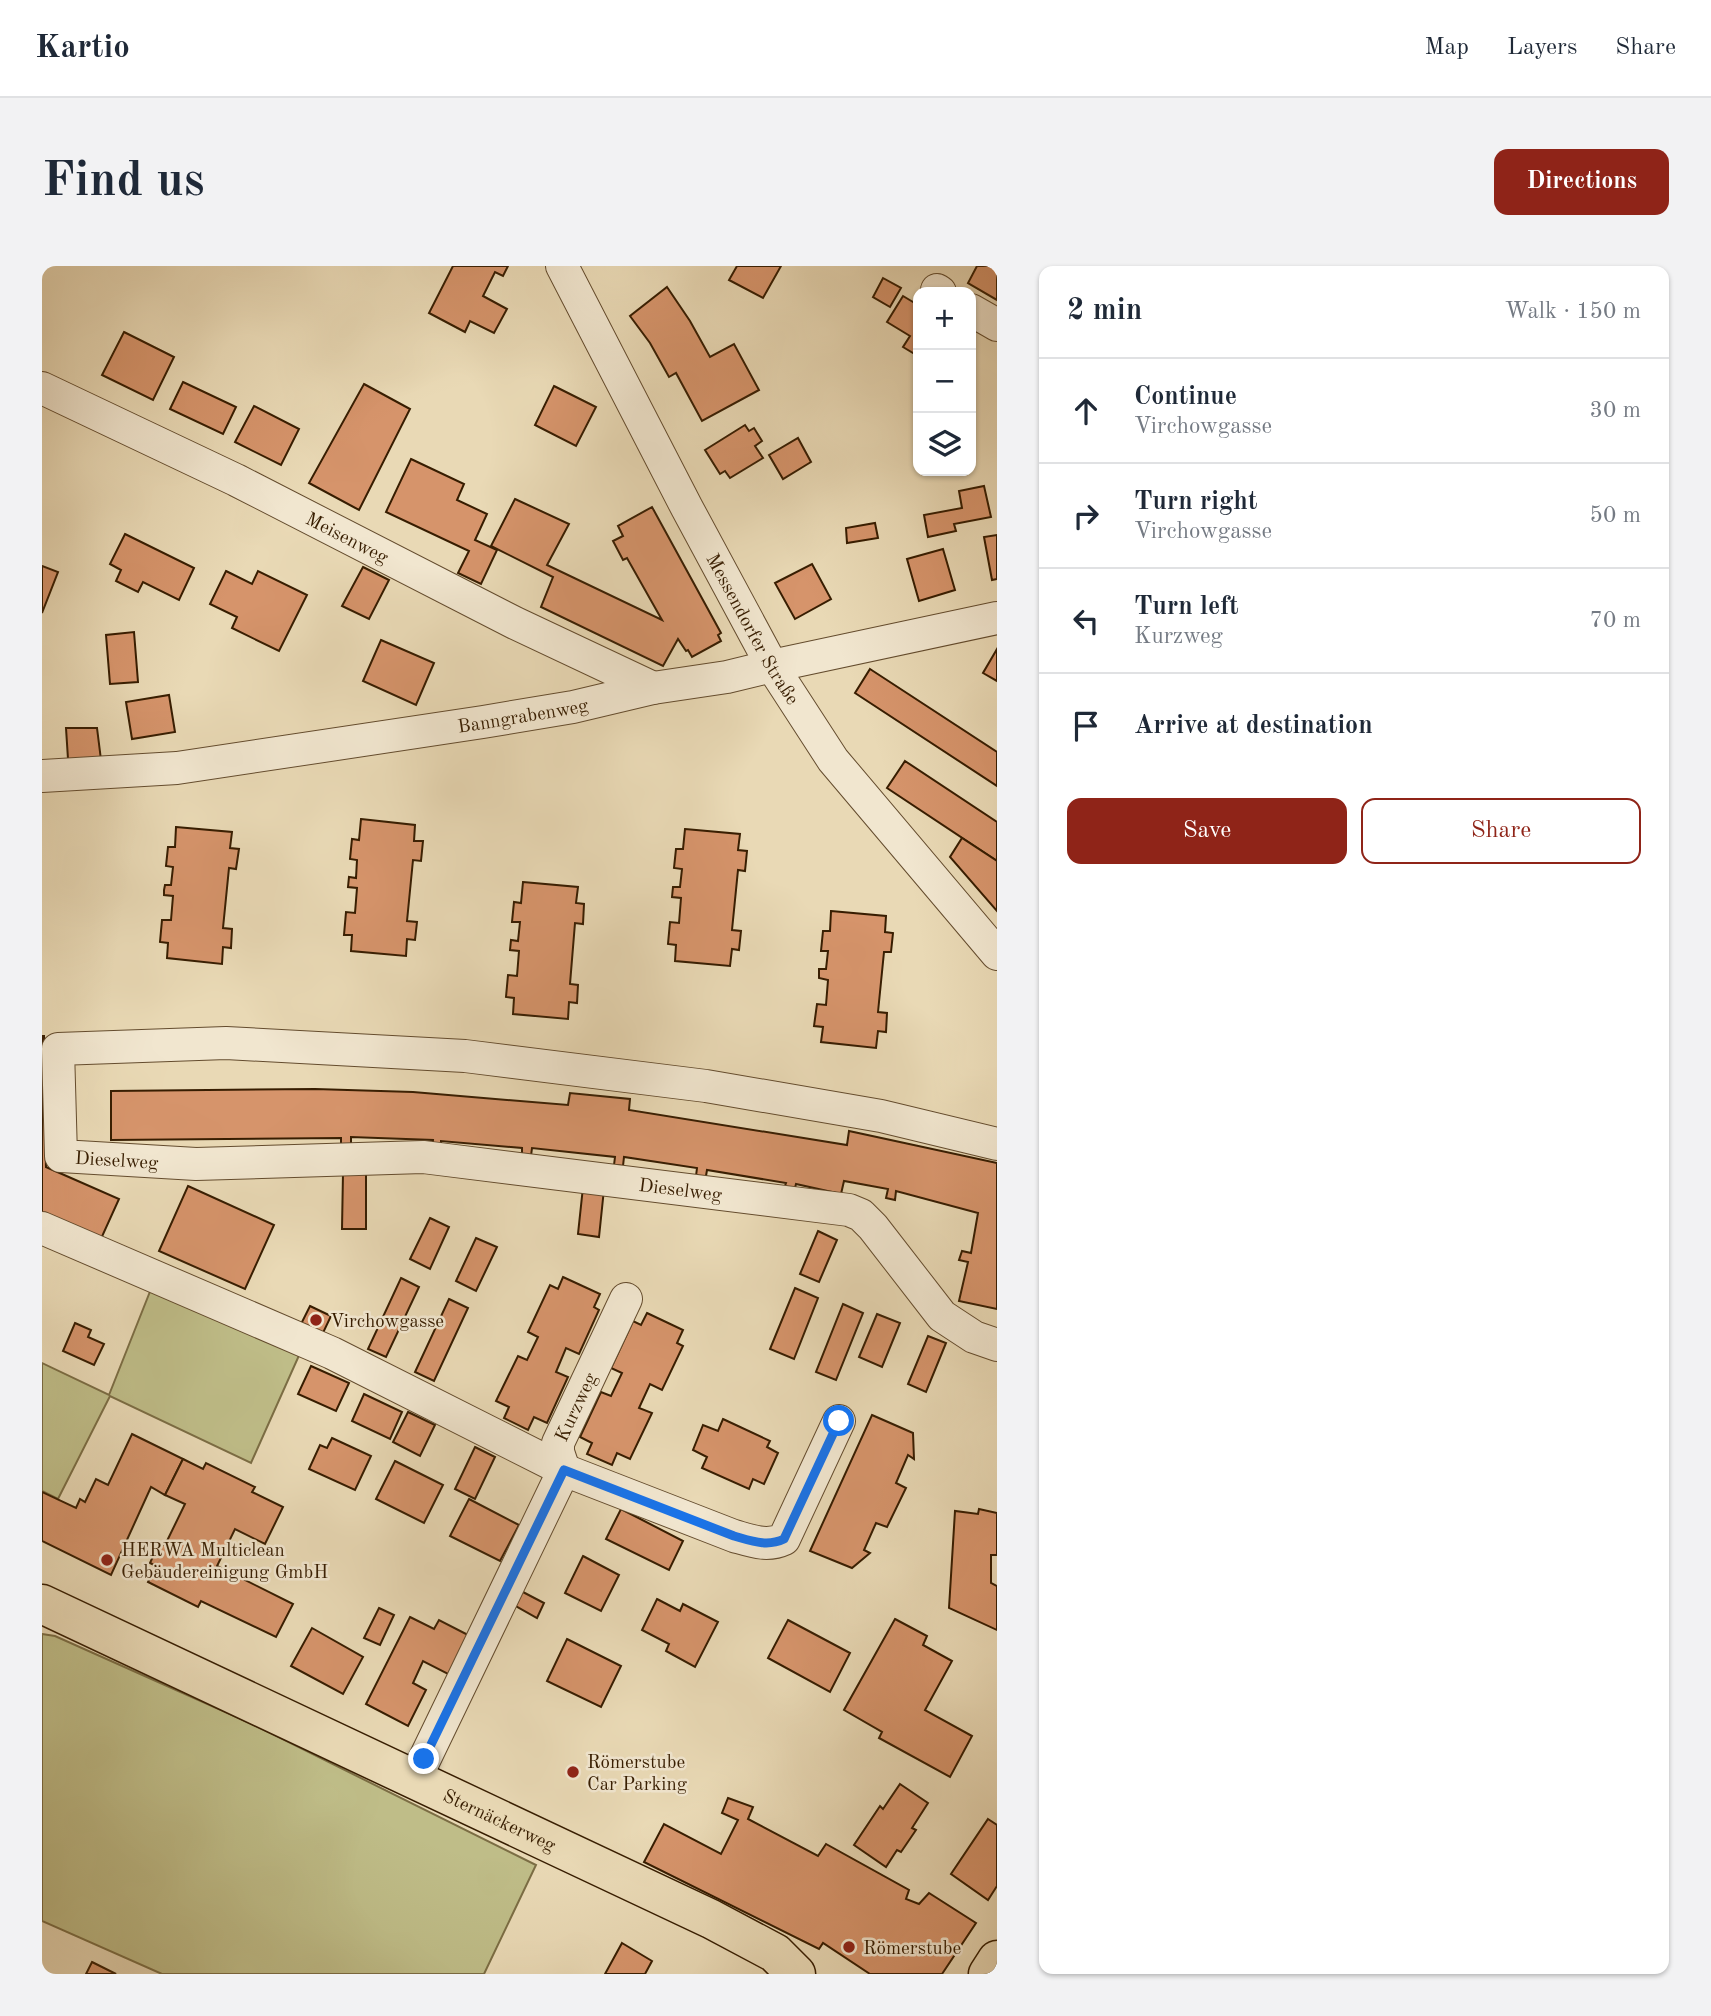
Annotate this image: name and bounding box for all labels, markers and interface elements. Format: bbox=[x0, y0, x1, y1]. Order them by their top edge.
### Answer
text: Kartio bbox=[35, 32, 130, 65]
text: Map bbox=[1425, 36, 1469, 60]
text: Layers bbox=[1507, 36, 1577, 60]
text: Share bbox=[1615, 36, 1676, 60]
button: Directions bbox=[1494, 149, 1669, 215]
text: Find us bbox=[42, 158, 205, 207]
map controls bbox=[913, 287, 976, 476]
button: + bbox=[913, 287, 976, 350]
text: 2 min bbox=[1067, 296, 1142, 326]
text: Walk · 150 m bbox=[1505, 300, 1641, 323]
button: − bbox=[913, 350, 976, 413]
text: Continue bbox=[1134, 384, 1237, 410]
icon: ahead bbox=[1067, 392, 1105, 430]
text: 30 m bbox=[1590, 399, 1641, 422]
button: layers bbox=[913, 413, 976, 476]
text: Virchowgasse bbox=[1134, 415, 1272, 438]
text: Turn right bbox=[1134, 489, 1257, 515]
icon: right bbox=[1067, 497, 1105, 535]
text: 50 m bbox=[1590, 504, 1641, 527]
street label: Meisenweg bbox=[302, 510, 391, 569]
text: Virchowgasse bbox=[1134, 520, 1272, 543]
street label: Messendorfer Straße bbox=[701, 551, 801, 709]
text: Turn left bbox=[1134, 594, 1239, 620]
icon: left bbox=[1067, 602, 1105, 640]
text: 70 m bbox=[1590, 609, 1641, 632]
text: Kurzweg bbox=[1134, 625, 1223, 648]
street label: Banngrabenweg bbox=[457, 697, 591, 738]
icon: arrive bbox=[1067, 707, 1105, 745]
text: Arrive at destination bbox=[1134, 713, 1373, 739]
button: Save bbox=[1067, 798, 1347, 864]
button: Share bbox=[1361, 798, 1641, 864]
street label: Dieselweg bbox=[74, 1150, 160, 1174]
street label: Dieselweg bbox=[637, 1177, 724, 1206]
marker: Virchowgasse bbox=[308, 1312, 324, 1328]
place label: Virchowgasse bbox=[330, 1313, 444, 1332]
street label: Kurzweg bbox=[553, 1370, 602, 1445]
route start bbox=[823, 1405, 854, 1436]
place label: HERWA Multiclean Gebäudereinigung GmbH bbox=[121, 1542, 328, 1583]
marker: HERWA Multiclean Gebäudereinigung GmbH bbox=[99, 1552, 115, 1568]
route end bbox=[408, 1743, 439, 1774]
place label: Römerstube Car Parking bbox=[587, 1754, 688, 1795]
marker: Römerstube Car Parking bbox=[565, 1764, 581, 1780]
street label: Sternäckerweg bbox=[439, 1787, 559, 1857]
marker: Römerstube bbox=[841, 1939, 857, 1955]
place label: Römerstube bbox=[863, 1940, 961, 1959]

